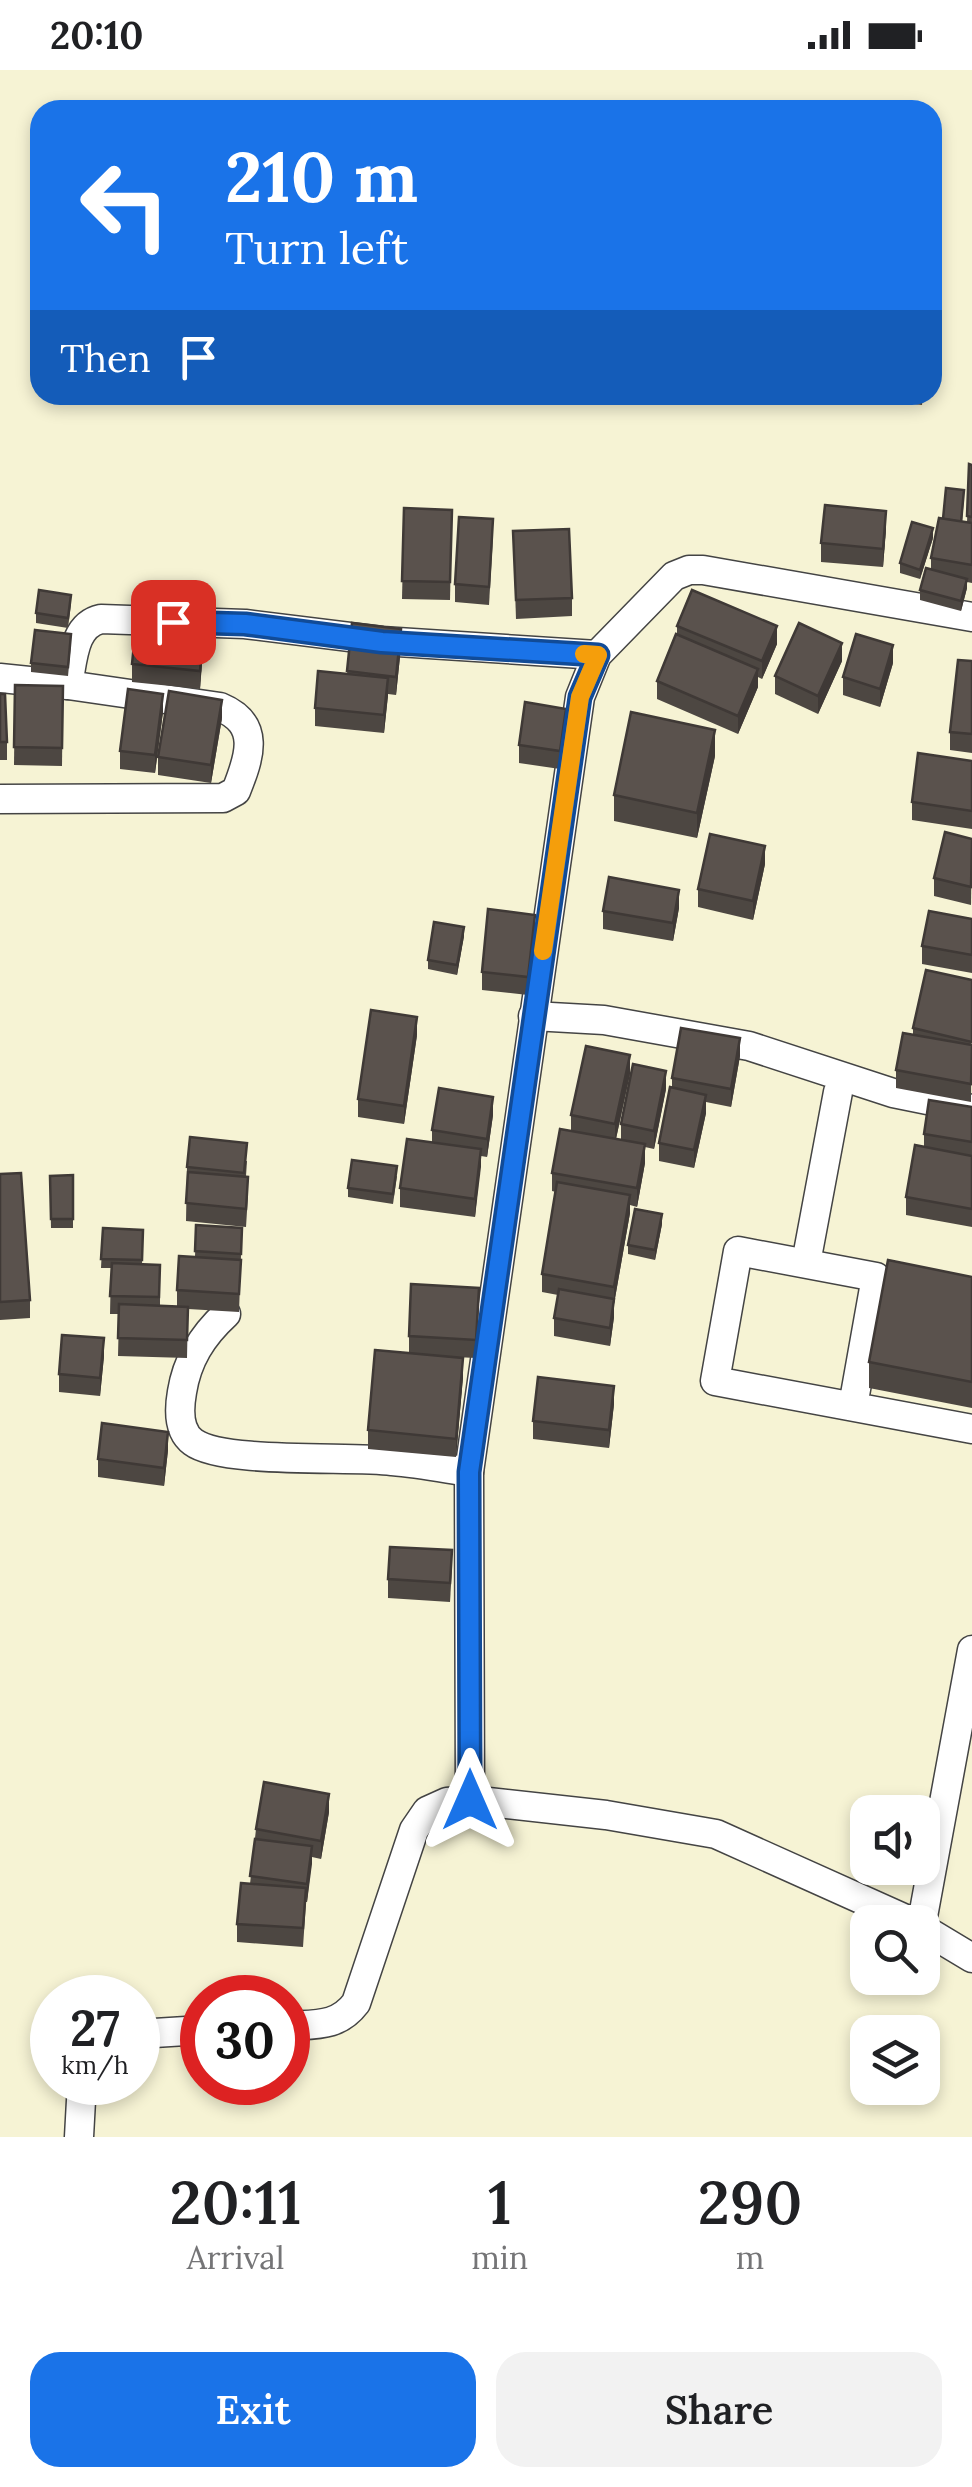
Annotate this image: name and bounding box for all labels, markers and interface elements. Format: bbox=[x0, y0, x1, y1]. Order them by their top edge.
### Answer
text: 20:10 bbox=[50, 11, 144, 59]
text: 210 m bbox=[225, 132, 418, 221]
icon: left bbox=[60, 140, 190, 270]
text: Turn left bbox=[225, 219, 408, 276]
icon: arrive bbox=[171, 330, 226, 385]
text: Then bbox=[60, 334, 151, 382]
pin bbox=[131, 580, 216, 665]
icon: arrive bbox=[146, 595, 201, 650]
position arrow bbox=[418, 1748, 522, 1852]
map controls bbox=[850, 1795, 940, 2105]
button: sound bbox=[850, 1795, 940, 1885]
button: search bbox=[850, 1905, 940, 1995]
speed limit sign: 30 bbox=[180, 1975, 310, 2105]
text: 27 bbox=[70, 1996, 120, 2060]
button: layers bbox=[850, 2015, 940, 2105]
text: km/h bbox=[61, 2049, 129, 2081]
text: 20:11 bbox=[170, 2164, 302, 2240]
text: 1 bbox=[488, 2164, 511, 2240]
text: 290 bbox=[698, 2164, 802, 2240]
text: Arrival bbox=[187, 2237, 284, 2278]
text: min bbox=[471, 2237, 528, 2278]
text: m bbox=[736, 2237, 764, 2278]
button: Exit bbox=[30, 2352, 476, 2467]
button: Share bbox=[496, 2352, 942, 2467]

